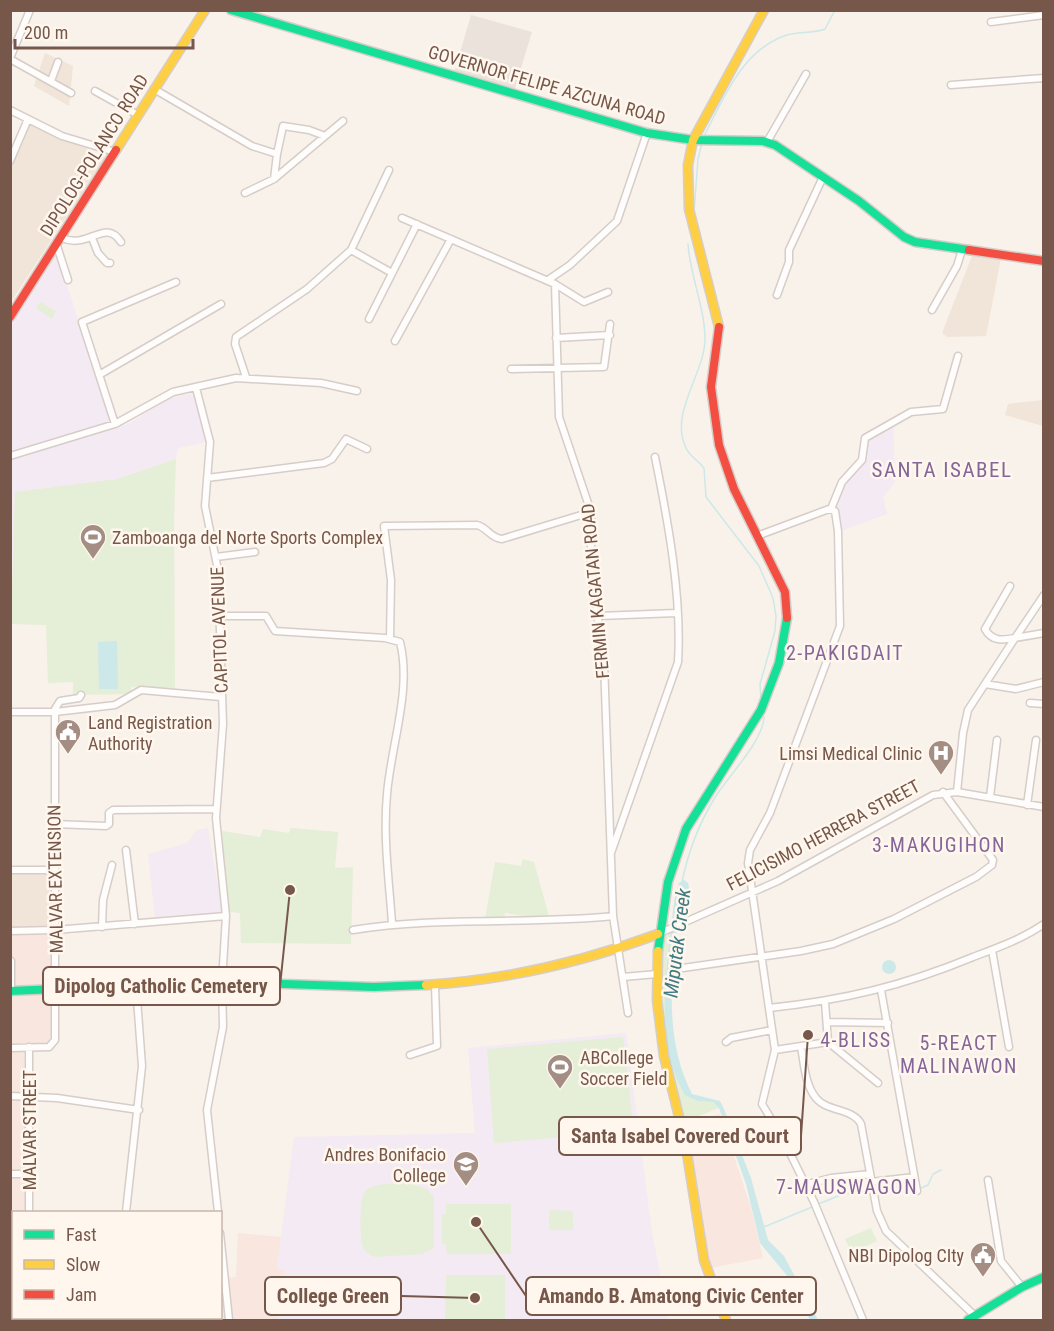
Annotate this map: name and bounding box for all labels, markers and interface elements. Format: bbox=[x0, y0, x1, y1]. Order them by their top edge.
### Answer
scale bar bbox=[15, 12, 194, 50]
text: 200 m bbox=[24, 22, 68, 43]
street label: GOVERNOR FELIPE AZCUNA ROAD bbox=[426, 41, 668, 129]
street label: DIPOLOG-POLANCO ROAD bbox=[36, 70, 152, 240]
district label: SANTA ISABEL bbox=[872, 458, 1012, 482]
street label: FERMIN KAGATAN ROAD bbox=[577, 503, 613, 679]
sports icon: Zamboanga del Norte Sports Complex bbox=[78, 522, 108, 560]
place label: Zamboanga del Norte Sports Complex bbox=[112, 527, 383, 548]
street label: CAPITOL AVENUE bbox=[206, 566, 232, 693]
district label: 2-PAKIGDAIT bbox=[786, 641, 904, 665]
place label: Land Registration Authority bbox=[88, 712, 212, 754]
public building icon: Land Registration Authority bbox=[53, 717, 83, 755]
hospital icon: Limsi Medical Clinic bbox=[926, 738, 956, 776]
place label: Limsi Medical Clinic bbox=[779, 743, 922, 764]
street label: FELICISIMO HERRERA STREET bbox=[723, 775, 923, 895]
street label: MALVAR EXTENSION bbox=[43, 804, 67, 954]
district label: 3-MAKUGIHON bbox=[872, 833, 1006, 857]
water label: Miputak Creek bbox=[658, 886, 696, 999]
callout: Dipolog Catholic Cemetery bbox=[43, 967, 280, 1005]
text: Dipolog Catholic Cemetery bbox=[54, 974, 268, 998]
district label: 4-BLISS bbox=[820, 1028, 892, 1052]
district label: 5-REACT MALINAWON bbox=[900, 1031, 1018, 1078]
place label: ABCollege Soccer Field bbox=[580, 1047, 667, 1089]
sports icon: ABCollege Soccer Field bbox=[545, 1052, 575, 1090]
street label: MALVAR STREET bbox=[19, 1070, 40, 1190]
callout: Santa Isabel Covered Court bbox=[559, 1117, 801, 1155]
text: Santa Isabel Covered Court bbox=[571, 1124, 789, 1148]
place label: Andres Bonifacio College bbox=[324, 1144, 446, 1186]
school or university icon: Andres Bonifacio College bbox=[451, 1149, 481, 1187]
district label: 7-MAUSWAGON bbox=[776, 1175, 918, 1199]
legend bbox=[12, 1211, 222, 1319]
text: Fast bbox=[66, 1224, 97, 1245]
public building icon: NBI Dipolog CIty bbox=[968, 1240, 998, 1278]
place label: NBI Dipolog CIty bbox=[848, 1245, 964, 1266]
text: Slow bbox=[66, 1254, 101, 1275]
callout: College Green bbox=[265, 1277, 401, 1315]
callout: Amando B. Amatong Civic Center bbox=[526, 1277, 816, 1315]
text: Jam bbox=[66, 1284, 97, 1305]
text: College Green bbox=[277, 1284, 389, 1308]
text: Amando B. Amatong Civic Center bbox=[538, 1284, 804, 1308]

